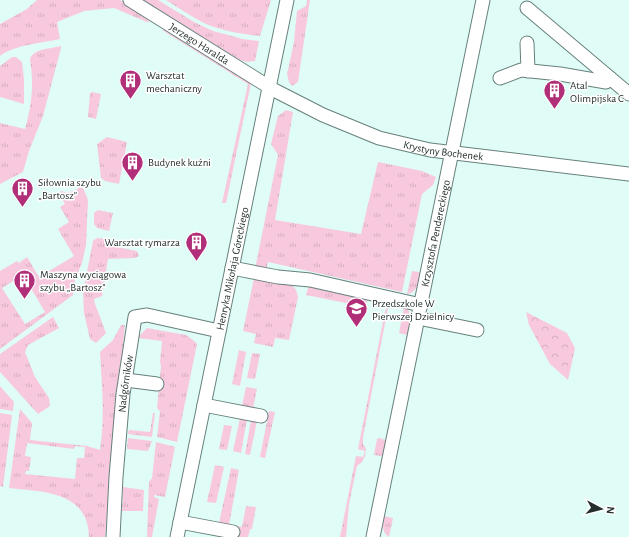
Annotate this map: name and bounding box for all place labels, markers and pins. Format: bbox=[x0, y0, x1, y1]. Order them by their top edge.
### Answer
building icon: Warsztat mechaniczny bbox=[118, 68, 144, 101]
place label: Warsztat mechaniczny bbox=[146, 70, 202, 94]
building icon: Atal Olimpijska C bbox=[541, 78, 567, 111]
place label: Atal Olimpijska C bbox=[570, 80, 624, 104]
building icon: Budynek kuźni bbox=[119, 149, 145, 182]
place label: Budynek kuźni bbox=[148, 157, 211, 168]
building icon: Siłownia szybu „Bartosz” bbox=[10, 175, 36, 208]
place label: Siłownia szybu „Bartosz” bbox=[38, 177, 102, 201]
building icon: Warsztat rymarza bbox=[183, 229, 209, 262]
place label: Warsztat rymarza bbox=[104, 237, 180, 248]
building icon: Maszyna wyciągowa szybu „Bartosz” bbox=[11, 267, 37, 300]
place label: Maszyna wyciągowa szybu „Bartosz” bbox=[40, 269, 126, 293]
school or university icon: Przedszkole W Pierwszej Dzielnicy bbox=[343, 296, 369, 329]
place label: Przedszkole W Pierwszej Dzielnicy bbox=[372, 298, 454, 322]

